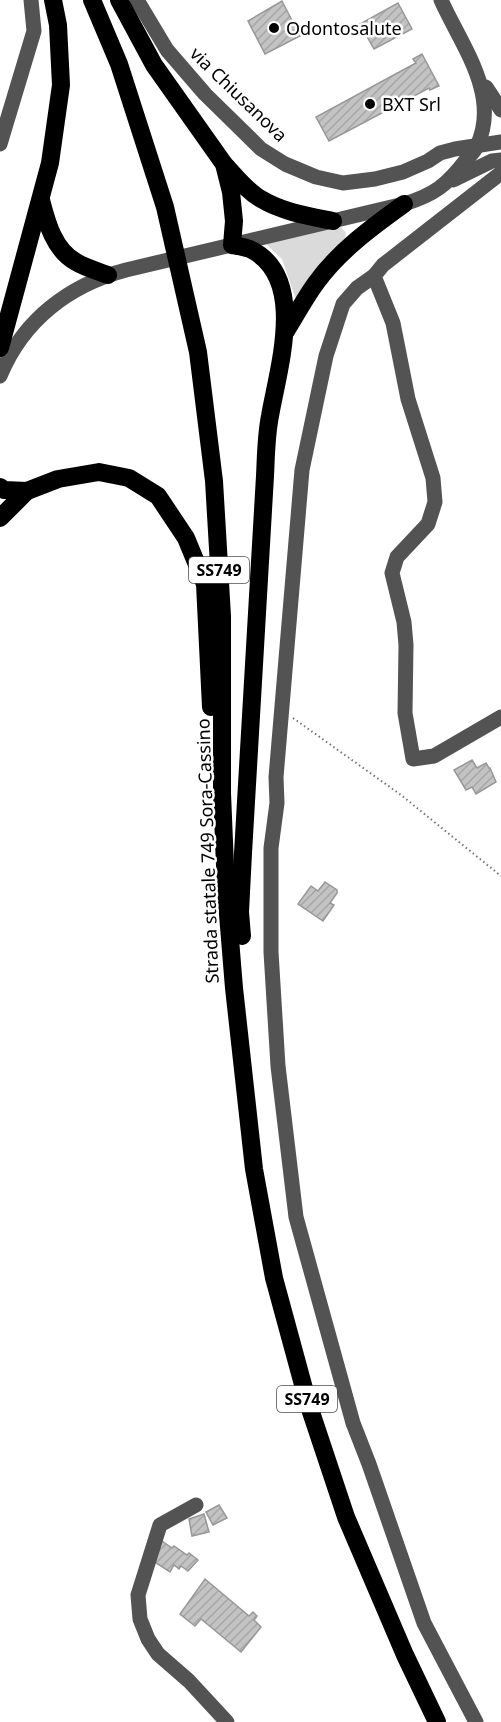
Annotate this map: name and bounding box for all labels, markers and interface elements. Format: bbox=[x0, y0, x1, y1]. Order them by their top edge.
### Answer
place label: Odontosalute bbox=[286, 16, 402, 40]
marker: Odontosalute bbox=[267, 21, 281, 35]
street label: via Chiusanova bbox=[185, 41, 293, 147]
place label: BXT Srl bbox=[382, 92, 441, 116]
marker: BXT Srl bbox=[363, 97, 377, 111]
road number: SS749 bbox=[189, 557, 249, 583]
street label: Strada statale 749 Sora-Cassino bbox=[190, 718, 224, 984]
road number: SS749 bbox=[277, 1386, 337, 1412]

